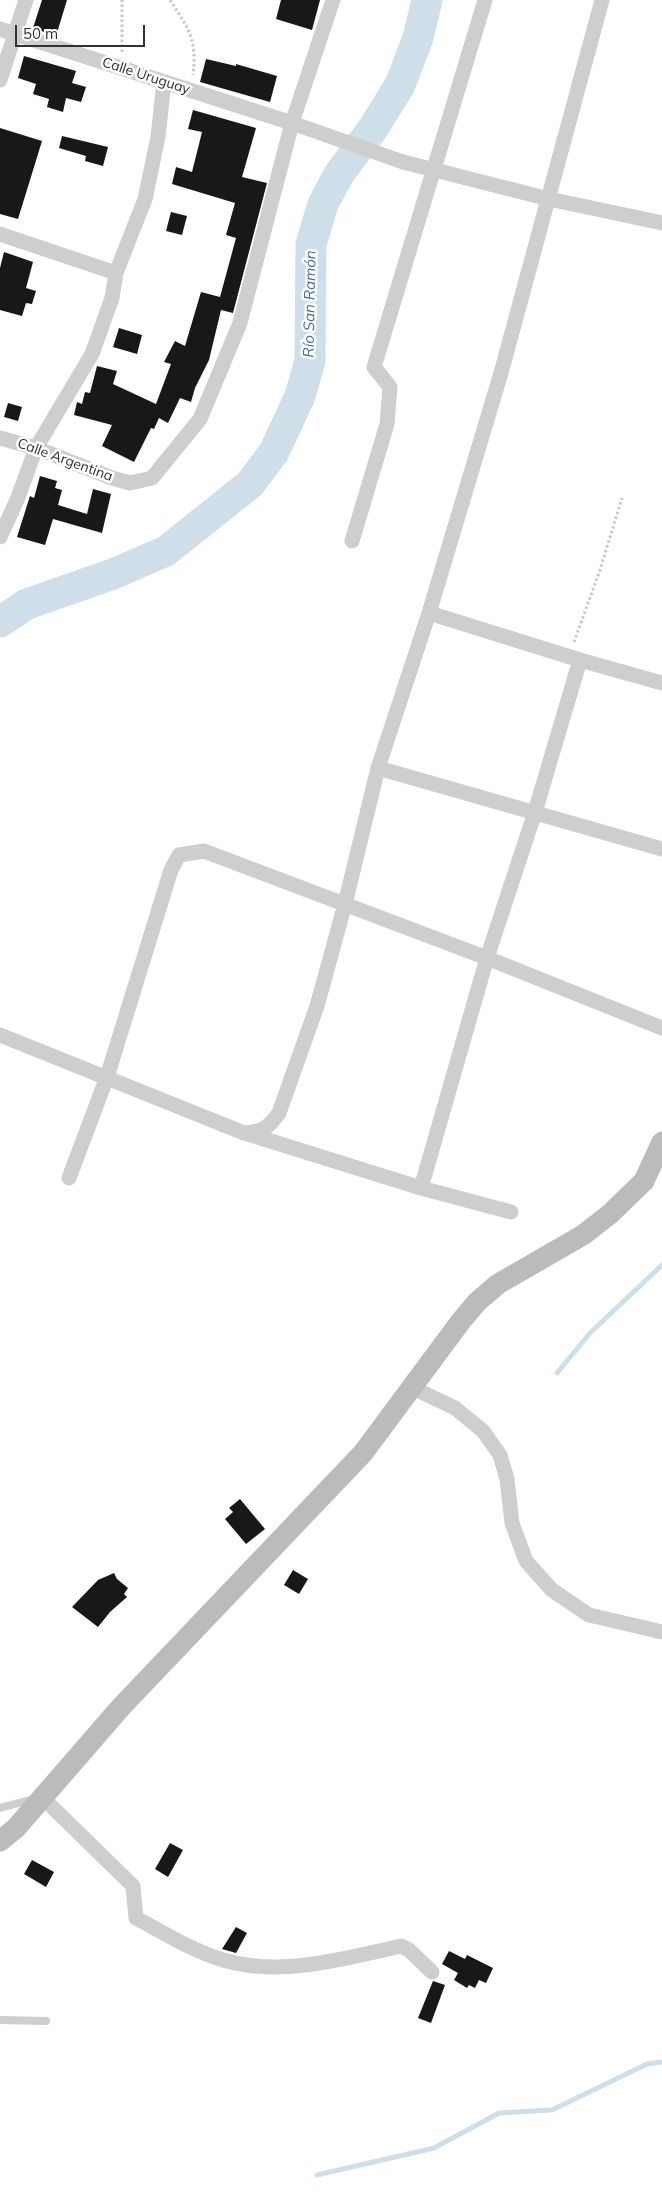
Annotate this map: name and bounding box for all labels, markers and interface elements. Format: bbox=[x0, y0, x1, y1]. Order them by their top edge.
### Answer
scale bar bbox=[18, 15, 148, 47]
text: 50 m bbox=[23, 24, 58, 43]
street label: Calle Uruguay bbox=[100, 54, 192, 98]
water label: Río San Ramón bbox=[300, 250, 320, 358]
street label: Calle Argentina bbox=[15, 435, 115, 485]

